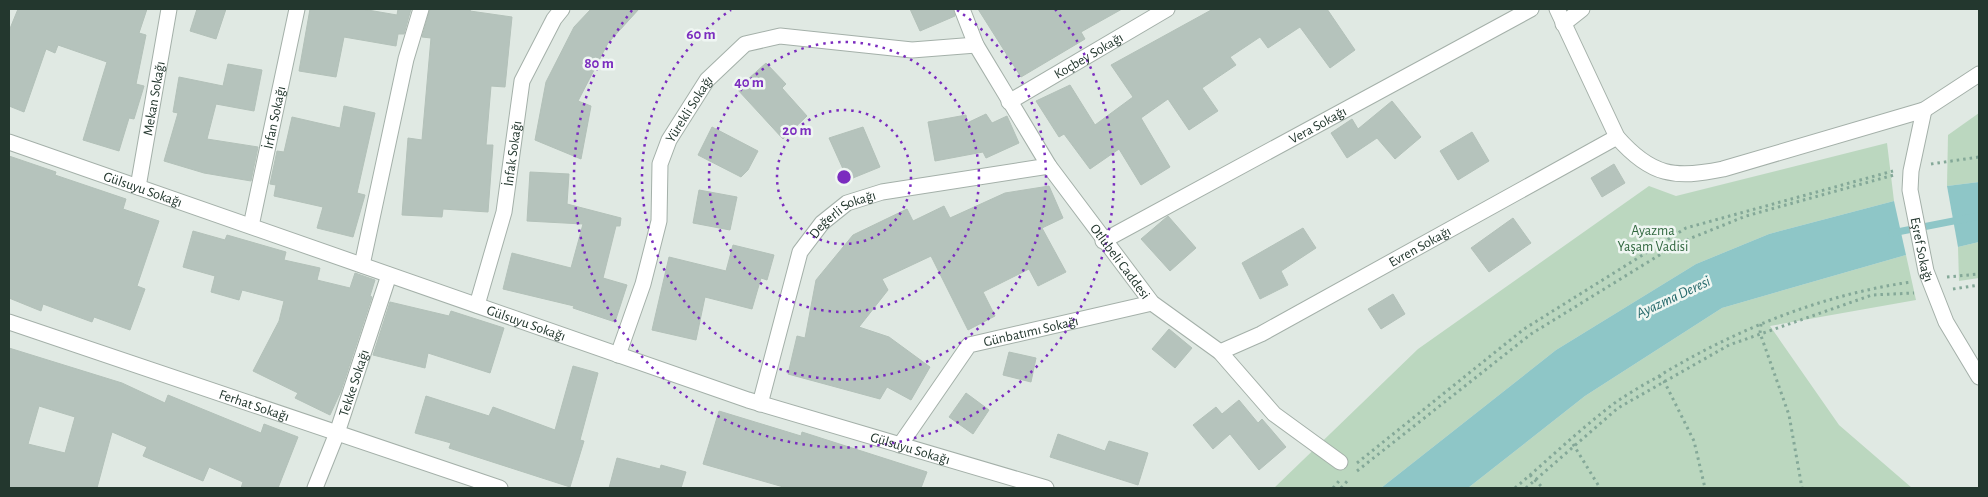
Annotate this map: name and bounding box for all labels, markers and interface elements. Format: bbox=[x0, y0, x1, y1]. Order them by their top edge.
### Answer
text: 60 m bbox=[686, 27, 716, 42]
street label: Koçbey Sokağı bbox=[1052, 30, 1126, 82]
text: 80 m bbox=[584, 56, 614, 71]
street label: Mekan Sokağı bbox=[141, 60, 168, 137]
street label: Yürekli Sokağı bbox=[663, 73, 715, 145]
text: 40 m bbox=[734, 75, 764, 90]
street label: İrfan Sokağı bbox=[259, 85, 288, 150]
street label: Vera Sokağı bbox=[1287, 104, 1349, 147]
street label: İnfak Sokağı bbox=[499, 120, 524, 187]
text: 20 m bbox=[782, 123, 812, 138]
centre of rings bbox=[835, 168, 853, 186]
street label: Gülsuyu Sokağı bbox=[102, 170, 184, 210]
street label: Değerli Sokağı bbox=[807, 188, 878, 241]
street label: Eşref Sokağı bbox=[1908, 216, 1936, 284]
street label: Otlubeli Caddesi bbox=[1087, 222, 1152, 302]
street label: Evren Sokağı bbox=[1387, 224, 1454, 270]
park label: Ayazma Yaşam Vadisi bbox=[1618, 224, 1688, 254]
water label: Ayazma Deresi bbox=[1633, 274, 1712, 322]
street label: Gülsuyu Sokağı bbox=[485, 303, 567, 344]
street label: Günbatımı Sokağı bbox=[982, 314, 1080, 349]
street label: Tekke Sokağı bbox=[337, 348, 372, 419]
street label: Ferhat Sokağı bbox=[217, 388, 291, 424]
street label: Gülsuyu Sokağı bbox=[869, 431, 952, 467]

